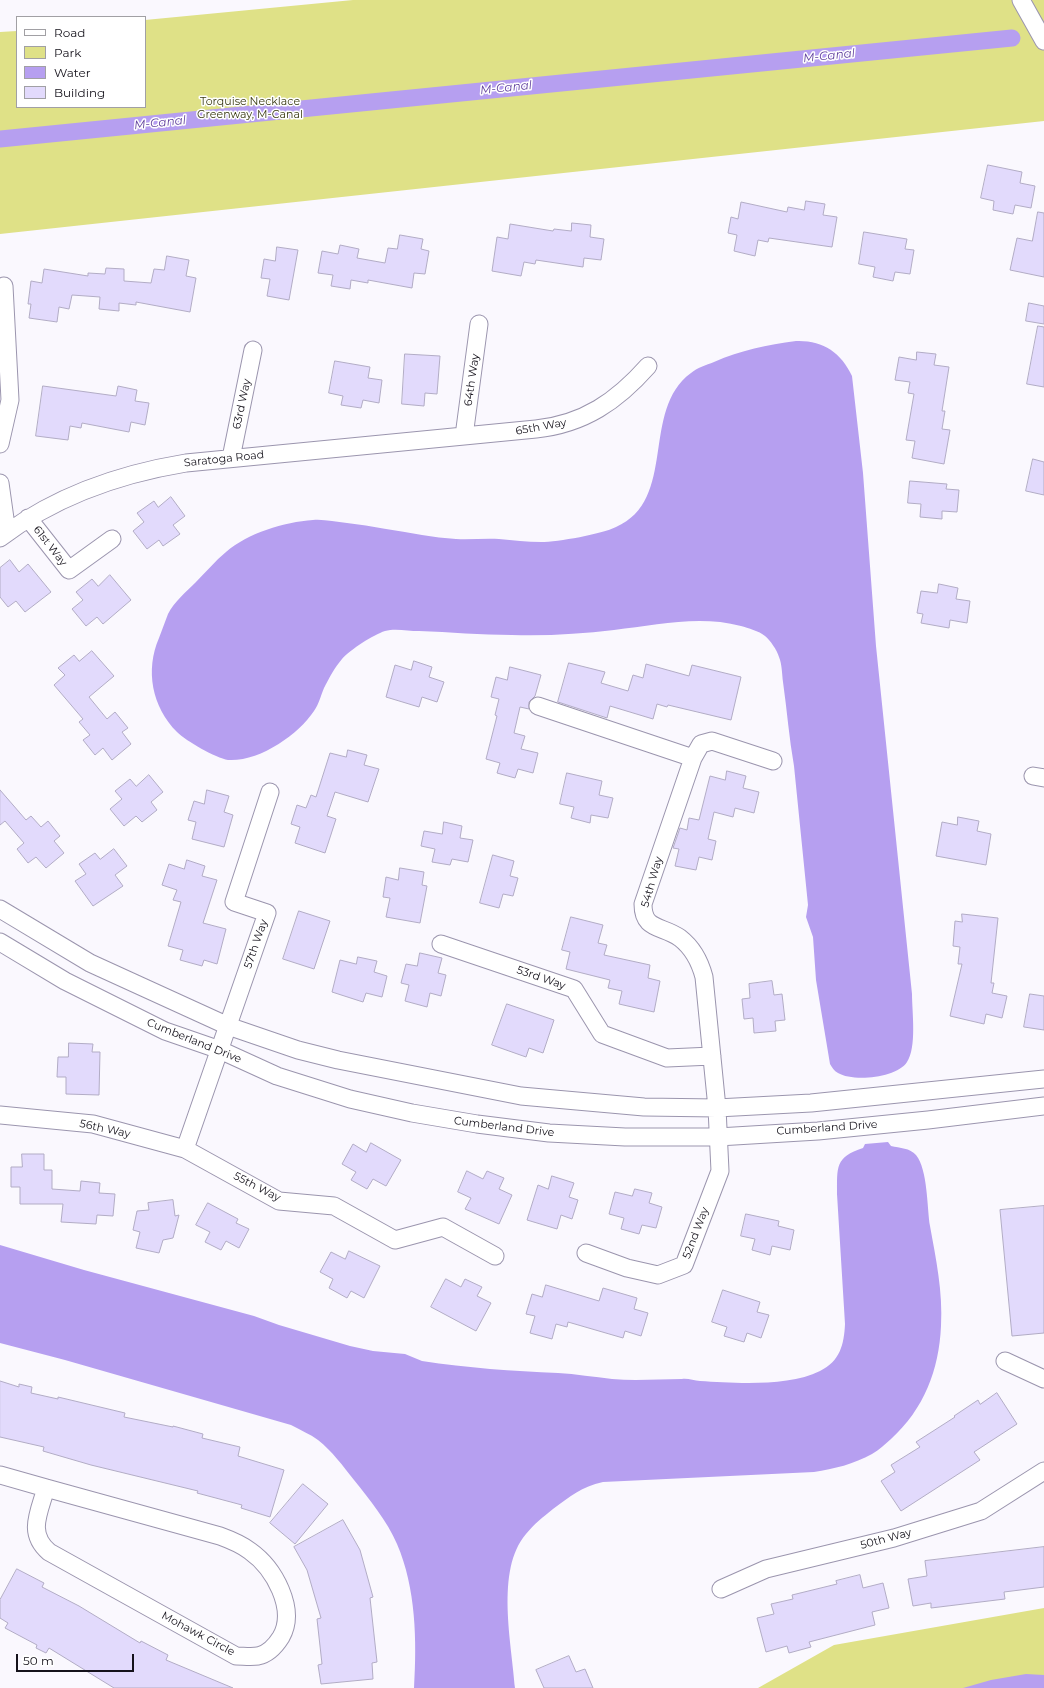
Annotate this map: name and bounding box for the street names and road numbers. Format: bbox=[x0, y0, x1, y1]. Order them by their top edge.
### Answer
street label: 64th Way bbox=[462, 353, 482, 407]
street label: 63rd Way bbox=[230, 378, 254, 430]
street label: 65th Way bbox=[514, 416, 568, 438]
street label: Saratoga Road bbox=[183, 448, 265, 470]
street label: 61st Way bbox=[30, 523, 70, 569]
street label: 54th Way bbox=[638, 855, 666, 909]
street label: 57th Way bbox=[241, 918, 271, 970]
street label: 53rd Way bbox=[515, 963, 567, 993]
street label: Cumberland Drive bbox=[145, 1016, 243, 1066]
street label: Cumberland Drive bbox=[453, 1114, 555, 1140]
street label: 56th Way bbox=[78, 1117, 132, 1141]
street label: Cumberland Drive bbox=[776, 1118, 878, 1138]
street label: 55th Way bbox=[231, 1170, 283, 1204]
street label: 52nd Way bbox=[680, 1205, 712, 1261]
street label: 50th Way bbox=[859, 1526, 913, 1552]
street label: Mohawk Circle bbox=[159, 1609, 237, 1659]

